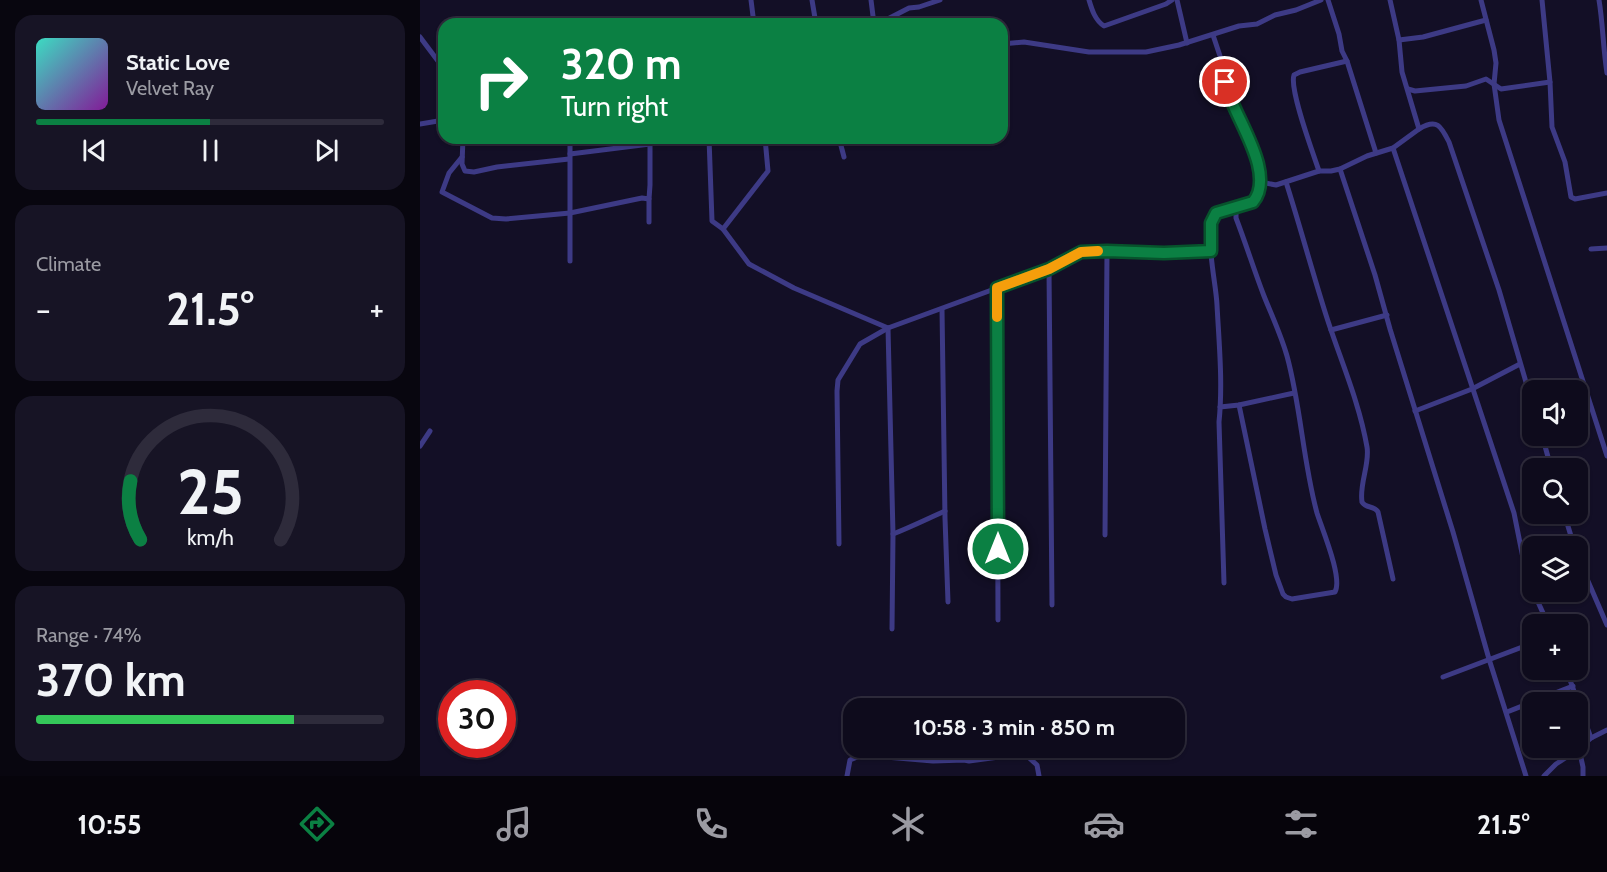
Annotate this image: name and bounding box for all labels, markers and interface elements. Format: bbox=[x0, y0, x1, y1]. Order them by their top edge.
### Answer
text: 320 m bbox=[561, 38, 681, 90]
icon: right bbox=[462, 42, 540, 120]
text: Static Love bbox=[126, 49, 230, 76]
pin bbox=[1199, 56, 1250, 107]
icon: arrive bbox=[1208, 65, 1241, 98]
text: Velvet Ray bbox=[126, 76, 214, 100]
text: Turn right bbox=[561, 90, 668, 123]
icon: previous bbox=[78, 134, 111, 167]
icon: pause bbox=[194, 134, 227, 167]
icon: next bbox=[310, 134, 343, 167]
text: Climate bbox=[36, 252, 101, 276]
text: 21.5° bbox=[166, 282, 254, 336]
text: − bbox=[36, 289, 51, 329]
text: + bbox=[369, 289, 384, 329]
map controls bbox=[1522, 380, 1588, 758]
button: sound bbox=[1522, 380, 1588, 446]
text: 25 bbox=[177, 454, 243, 530]
button: search bbox=[1522, 458, 1588, 524]
position arrow bbox=[966, 517, 1030, 581]
text: km/h bbox=[187, 525, 233, 551]
button: layers bbox=[1522, 536, 1588, 602]
button: + bbox=[1522, 614, 1588, 680]
text: Range · 74% bbox=[36, 623, 142, 647]
text: 370 km bbox=[36, 653, 186, 707]
speed limit sign: 30 bbox=[438, 680, 516, 758]
button: − bbox=[1522, 692, 1588, 758]
text: 10:58 · 3 min · 850 m bbox=[913, 714, 1115, 741]
icon: directions bbox=[296, 803, 338, 845]
icon: music bbox=[493, 803, 535, 845]
icon: phone bbox=[690, 803, 732, 845]
icon: climate bbox=[887, 803, 929, 845]
icon: car bbox=[1083, 803, 1125, 845]
icon: filters bbox=[1280, 803, 1322, 845]
text: 10:55 bbox=[77, 808, 141, 841]
text: 21.5° bbox=[1477, 808, 1530, 841]

